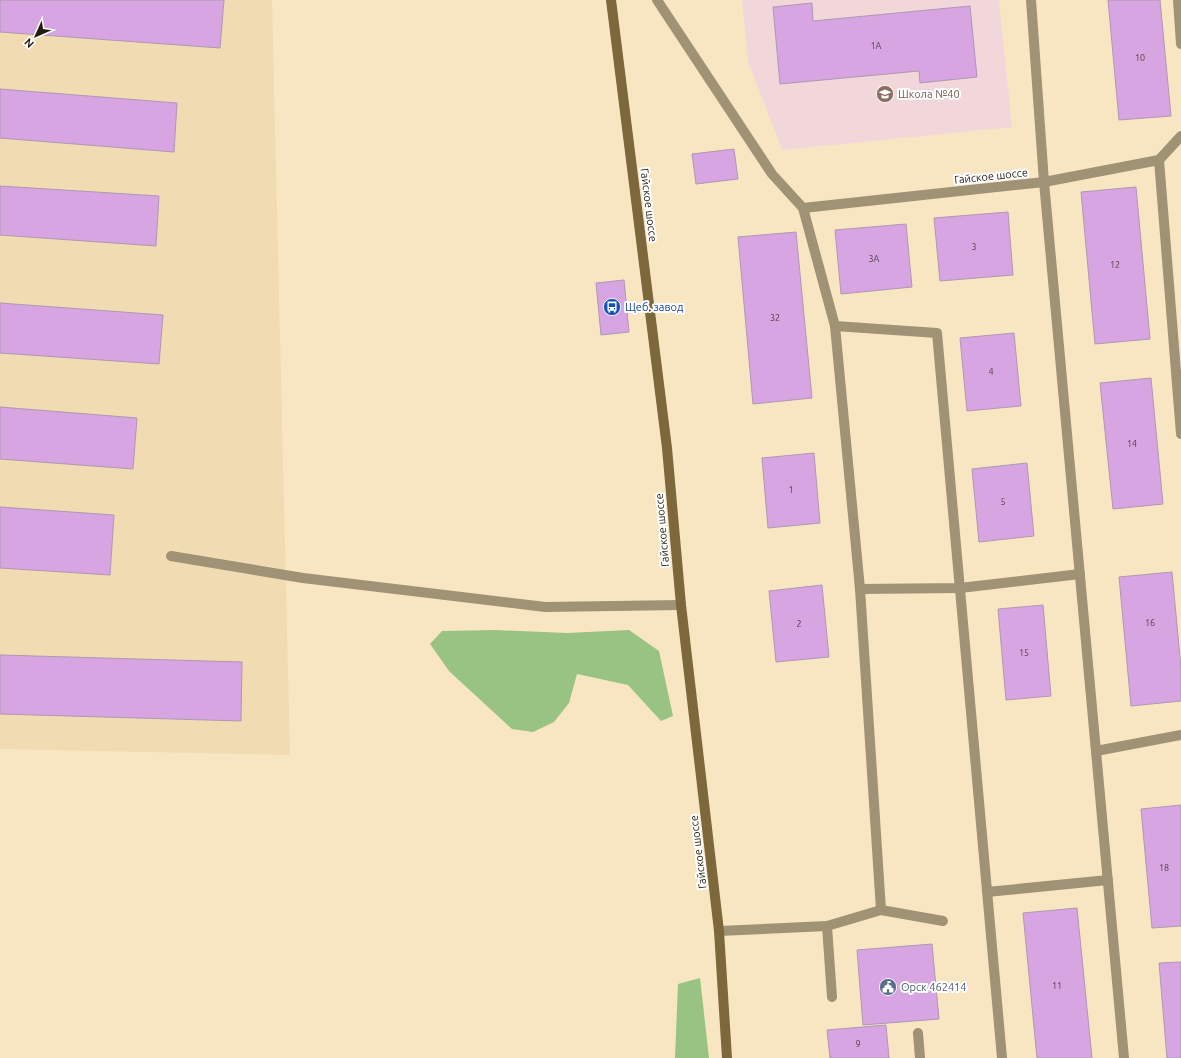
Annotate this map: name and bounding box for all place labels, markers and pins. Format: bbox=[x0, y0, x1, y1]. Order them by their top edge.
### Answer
school or university icon: Школа №40 bbox=[875, 84, 895, 104]
place label: Школа №40 bbox=[898, 88, 960, 100]
bus stop icon: Щеб. завод bbox=[602, 297, 622, 317]
place label: Щеб. завод bbox=[625, 301, 684, 313]
public building icon: Орск 462414 bbox=[878, 977, 898, 997]
place label: Орск 462414 bbox=[901, 981, 967, 993]

